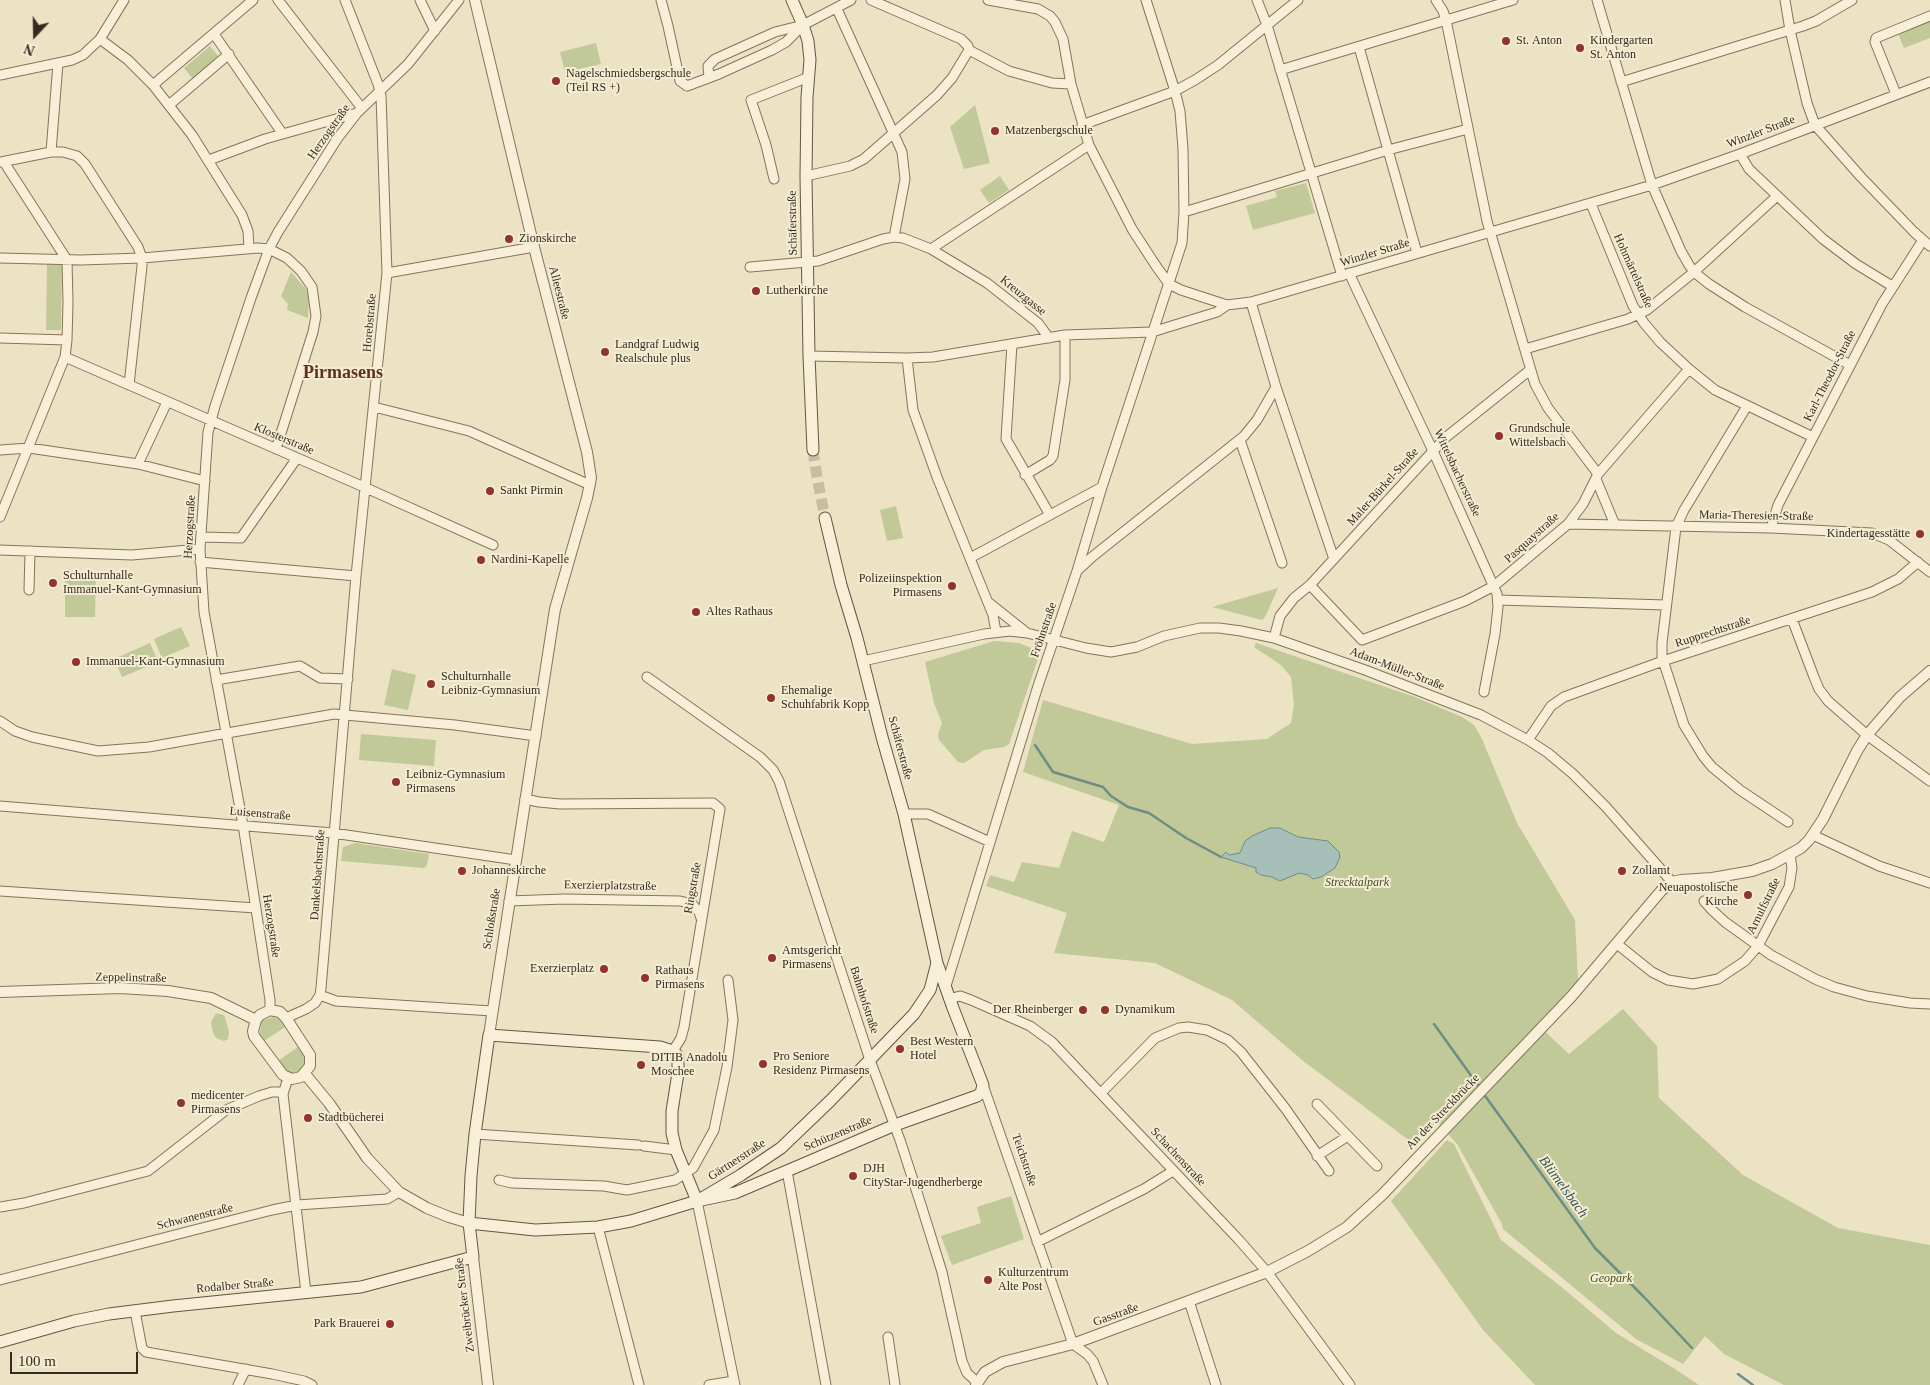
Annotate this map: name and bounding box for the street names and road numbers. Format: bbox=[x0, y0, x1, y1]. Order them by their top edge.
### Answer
street label: Herzogstraße bbox=[305, 102, 353, 162]
street label: Winzler Straße bbox=[1725, 112, 1797, 152]
street label: Schäferstraße bbox=[785, 190, 801, 256]
street label: Hohmärtelstraße bbox=[1610, 232, 1656, 310]
street label: Winzler Straße bbox=[1339, 236, 1411, 270]
street label: Alleestraße bbox=[545, 265, 573, 321]
street label: Kreuzgasse bbox=[997, 273, 1049, 319]
street label: Horebstraße bbox=[360, 293, 380, 353]
street label: Karl-Theodor-Straße bbox=[1801, 328, 1859, 424]
street label: Klosterstraße bbox=[252, 420, 316, 458]
street label: Wittelsbacherstraße bbox=[1430, 427, 1484, 519]
street label: Maler-Bürkel-Straße bbox=[1344, 445, 1422, 529]
street label: Herzogstraße bbox=[181, 495, 199, 559]
street label: Maria-Theresien-Straße bbox=[1699, 508, 1813, 524]
street label: Pasquaystraße bbox=[1502, 510, 1562, 566]
street label: Fröhnstraße bbox=[1028, 601, 1060, 659]
street label: Rupprechtstraße bbox=[1673, 613, 1753, 651]
street label: Adam-Müller-Straße bbox=[1348, 644, 1446, 694]
street label: Schäferstraße bbox=[885, 715, 915, 781]
street label: Luisenstraße bbox=[229, 804, 291, 824]
street label: Dankelsbachstraße bbox=[308, 829, 328, 921]
street label: Ringstraße bbox=[681, 861, 705, 915]
street label: Arnulfstraße bbox=[1744, 876, 1784, 936]
street label: Exerzierplatzstraße bbox=[564, 878, 656, 894]
street label: Schloßstraße bbox=[480, 887, 504, 951]
street label: Herzogstraße bbox=[259, 893, 283, 959]
street label: Bahnhofstraße bbox=[846, 964, 882, 1036]
street label: Zeppelinstraße bbox=[95, 970, 167, 986]
street label: An der Streckbrücke bbox=[1403, 1071, 1483, 1153]
street label: Schützenstraße bbox=[802, 1113, 874, 1155]
street label: Schachenstraße bbox=[1147, 1125, 1209, 1189]
street label: Teichstraße bbox=[1008, 1132, 1040, 1188]
street label: Gärtnerstraße bbox=[706, 1136, 768, 1184]
street label: Schwanenstraße bbox=[155, 1201, 235, 1233]
street label: Zweibrücker Straße bbox=[452, 1257, 478, 1353]
street label: Rodalber Straße bbox=[196, 1275, 274, 1297]
street label: Gasstraße bbox=[1091, 1300, 1141, 1330]

